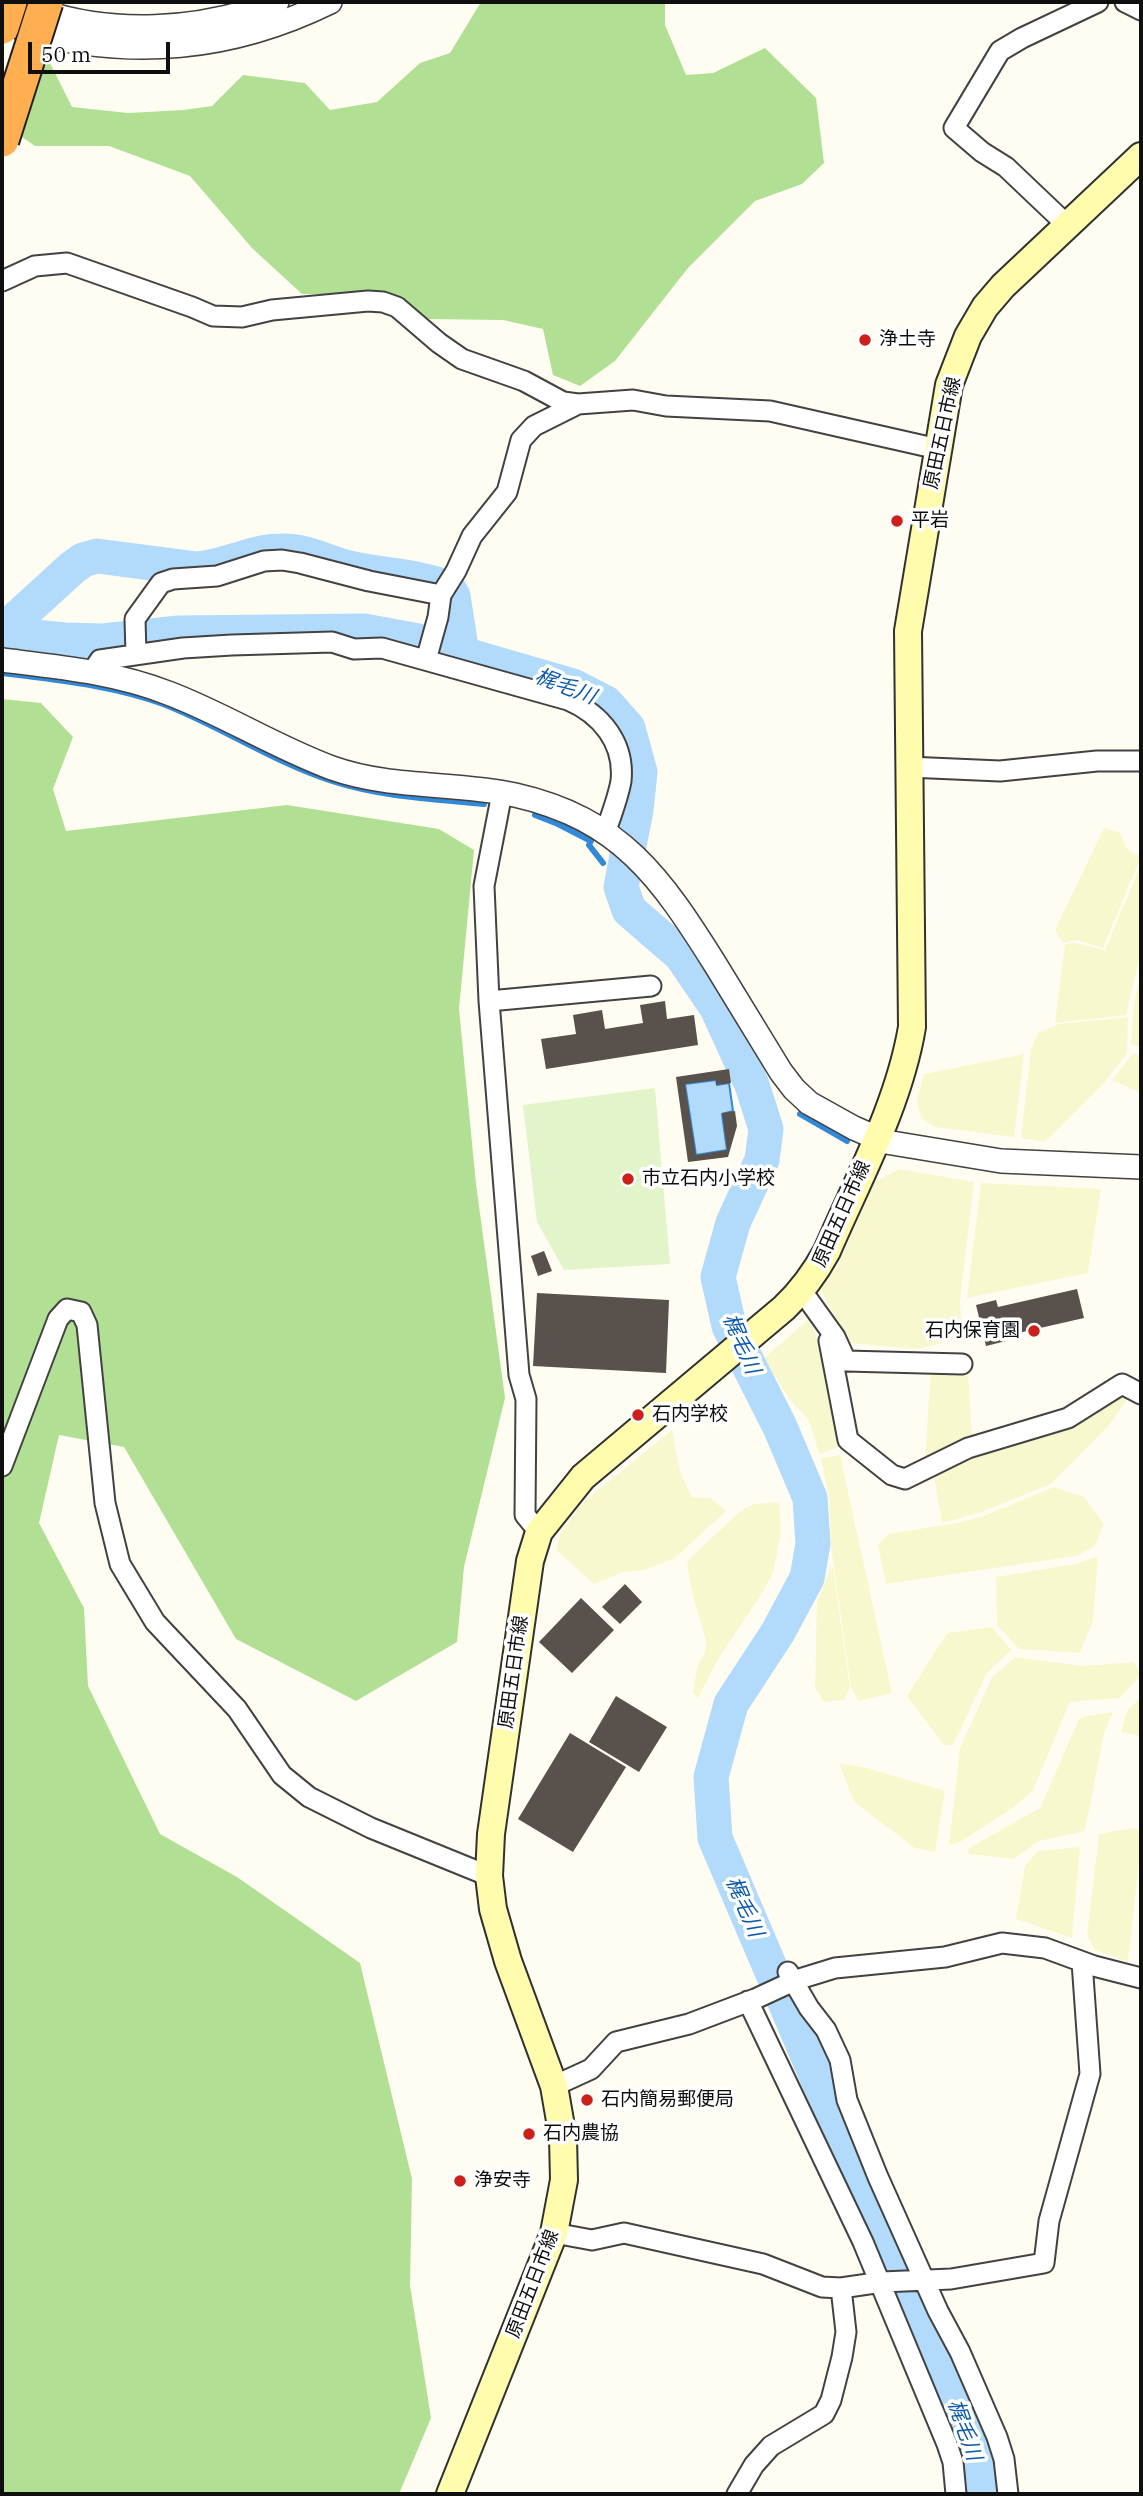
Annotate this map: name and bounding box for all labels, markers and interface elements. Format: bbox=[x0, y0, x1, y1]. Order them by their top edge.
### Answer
scale bar bbox=[32, 28, 173, 72]
text: 50 m bbox=[41, 40, 91, 68]
place label: 浄土寺 bbox=[879, 329, 936, 351]
marker: 浄土寺 bbox=[857, 332, 873, 348]
street label: 原田五日市線 bbox=[920, 375, 966, 491]
place label: 平岩 bbox=[911, 510, 949, 532]
marker: 平岩 bbox=[889, 513, 905, 529]
water label: 梶毛川 bbox=[531, 664, 599, 710]
street label: 原田五日市線 bbox=[808, 1157, 876, 1271]
place label: 市立石内小学校 bbox=[642, 1168, 775, 1190]
marker: 市立石内小学校 bbox=[620, 1171, 636, 1187]
water label: 梶毛川 bbox=[717, 1310, 765, 1378]
place label: 石内保育園 bbox=[925, 1320, 1020, 1342]
marker: 石内保育園 bbox=[1026, 1323, 1042, 1339]
place label: 石内学校 bbox=[652, 1404, 728, 1426]
marker: 石内学校 bbox=[630, 1407, 646, 1423]
street label: 原田五日市線 bbox=[495, 1614, 533, 1730]
water label: 梶毛川 bbox=[720, 1873, 768, 1941]
place label: 石内簡易郵便局 bbox=[601, 2089, 734, 2111]
marker: 石内簡易郵便局 bbox=[579, 2092, 595, 2108]
place label: 石内農協 bbox=[543, 2123, 619, 2145]
marker: 石内農協 bbox=[521, 2126, 537, 2142]
place label: 浄安寺 bbox=[474, 2170, 531, 2192]
marker: 浄安寺 bbox=[452, 2173, 468, 2189]
street label: 原田五日市線 bbox=[502, 2227, 564, 2341]
water label: 梶毛川 bbox=[942, 2396, 986, 2464]

